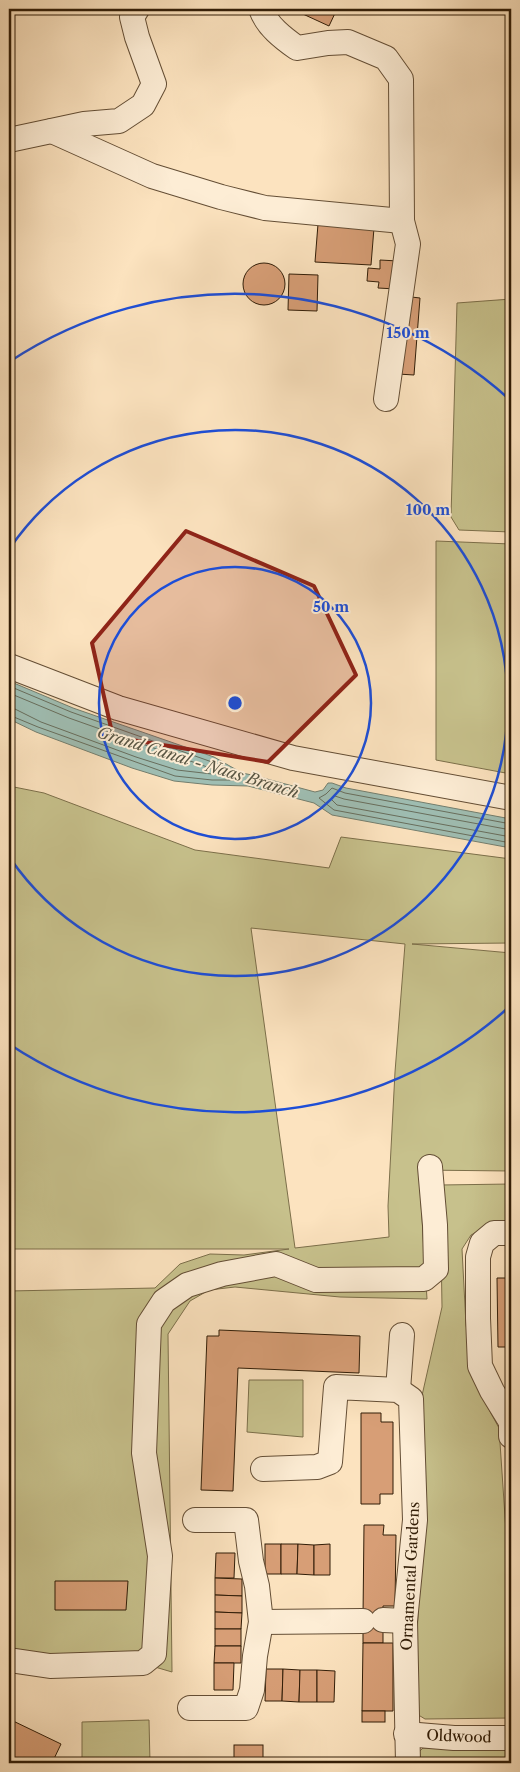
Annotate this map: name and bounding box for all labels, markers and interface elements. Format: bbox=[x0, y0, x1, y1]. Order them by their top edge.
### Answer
text: 150 m bbox=[386, 323, 430, 342]
text: 100 m bbox=[406, 500, 450, 519]
text: 50 m bbox=[313, 597, 349, 616]
centre of rings bbox=[226, 694, 244, 712]
water label: Grand Canal - Naas Branch bbox=[95, 722, 301, 802]
street label: Ornamental Gardens bbox=[397, 1501, 423, 1651]
street label: Oldwood bbox=[426, 1725, 492, 1747]

